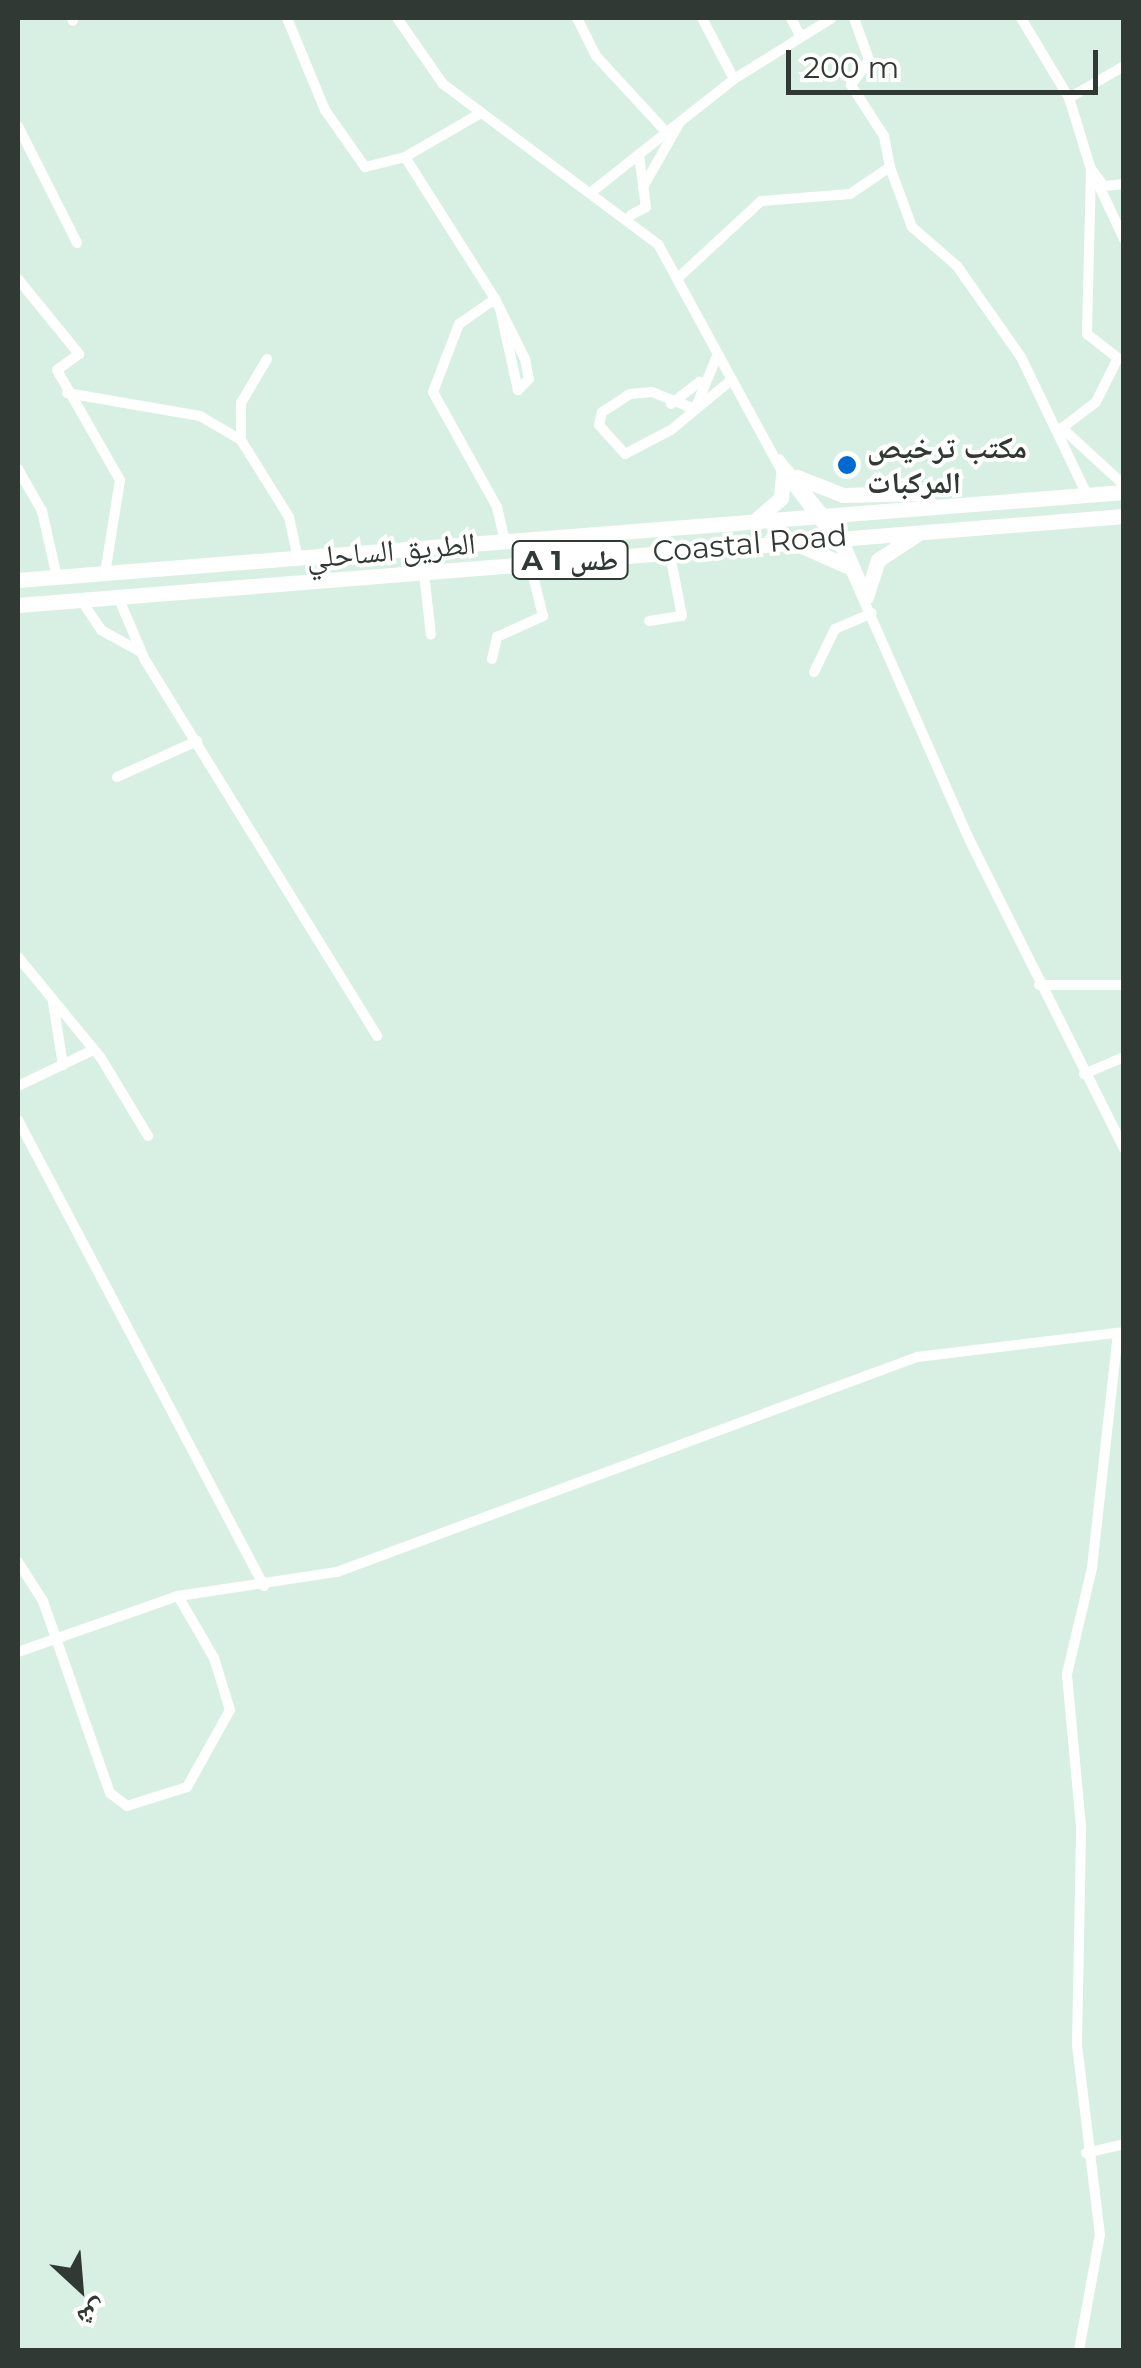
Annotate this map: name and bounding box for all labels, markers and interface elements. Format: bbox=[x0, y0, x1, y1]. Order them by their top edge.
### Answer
scale bar bbox=[791, 30, 1104, 92]
text: 200 m bbox=[803, 49, 899, 86]
place label: مكتب ترخيص المركبات bbox=[867, 430, 1027, 500]
marker: مكتب ترخيص المركبات bbox=[836, 454, 858, 476]
street label: Coastal Road bbox=[651, 518, 849, 570]
street label: الطريق الساحلي bbox=[305, 526, 477, 576]
road number: A 1 طس bbox=[510, 537, 630, 583]
north arrow bbox=[30, 2238, 130, 2338]
text: ش bbox=[72, 2293, 114, 2337]

